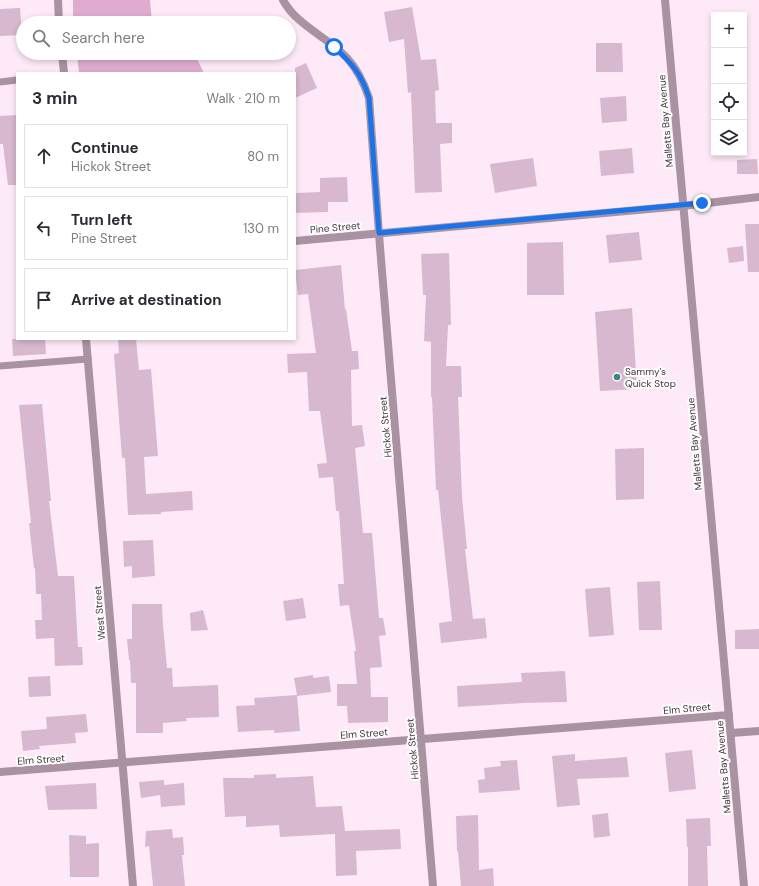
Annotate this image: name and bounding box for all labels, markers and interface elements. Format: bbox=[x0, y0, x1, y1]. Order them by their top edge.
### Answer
map controls bbox=[711, 12, 747, 156]
button: + bbox=[711, 12, 747, 48]
search box bbox=[16, 16, 296, 60]
icon: search bbox=[30, 27, 52, 49]
text: Search here bbox=[62, 28, 145, 48]
route start bbox=[325, 38, 343, 56]
button: − bbox=[711, 48, 747, 84]
street label: Malletts Bay Avenue bbox=[655, 74, 676, 168]
button: locate bbox=[711, 84, 747, 120]
text: 3 min bbox=[32, 87, 77, 109]
text: Walk · 210 m bbox=[207, 90, 280, 107]
button: layers bbox=[711, 120, 747, 156]
text: Continue bbox=[71, 138, 139, 158]
icon: ahead bbox=[33, 145, 55, 167]
text: 80 m bbox=[247, 148, 279, 165]
text: Hickok Street bbox=[71, 158, 151, 175]
route end bbox=[693, 194, 711, 212]
text: Turn left bbox=[71, 210, 132, 230]
icon: left bbox=[33, 217, 55, 239]
street label: Pine Street bbox=[309, 219, 361, 236]
text: 130 m bbox=[243, 220, 279, 237]
text: Pine Street bbox=[71, 230, 137, 247]
icon: arrive bbox=[33, 289, 55, 311]
text: Arrive at destination bbox=[71, 290, 222, 310]
place label: Sammy's Quick Stop bbox=[625, 365, 676, 390]
marker: Sammy's Quick Stop bbox=[612, 372, 622, 382]
street label: Hickok Street bbox=[376, 396, 395, 458]
street label: Malletts Bay Avenue bbox=[684, 397, 705, 491]
street label: West Street bbox=[91, 585, 108, 641]
street label: Elm Street bbox=[663, 700, 711, 717]
street label: Hickok Street bbox=[403, 718, 422, 780]
street label: Malletts Bay Avenue bbox=[713, 720, 734, 814]
street label: Elm Street bbox=[340, 725, 388, 742]
street label: Elm Street bbox=[17, 751, 65, 768]

